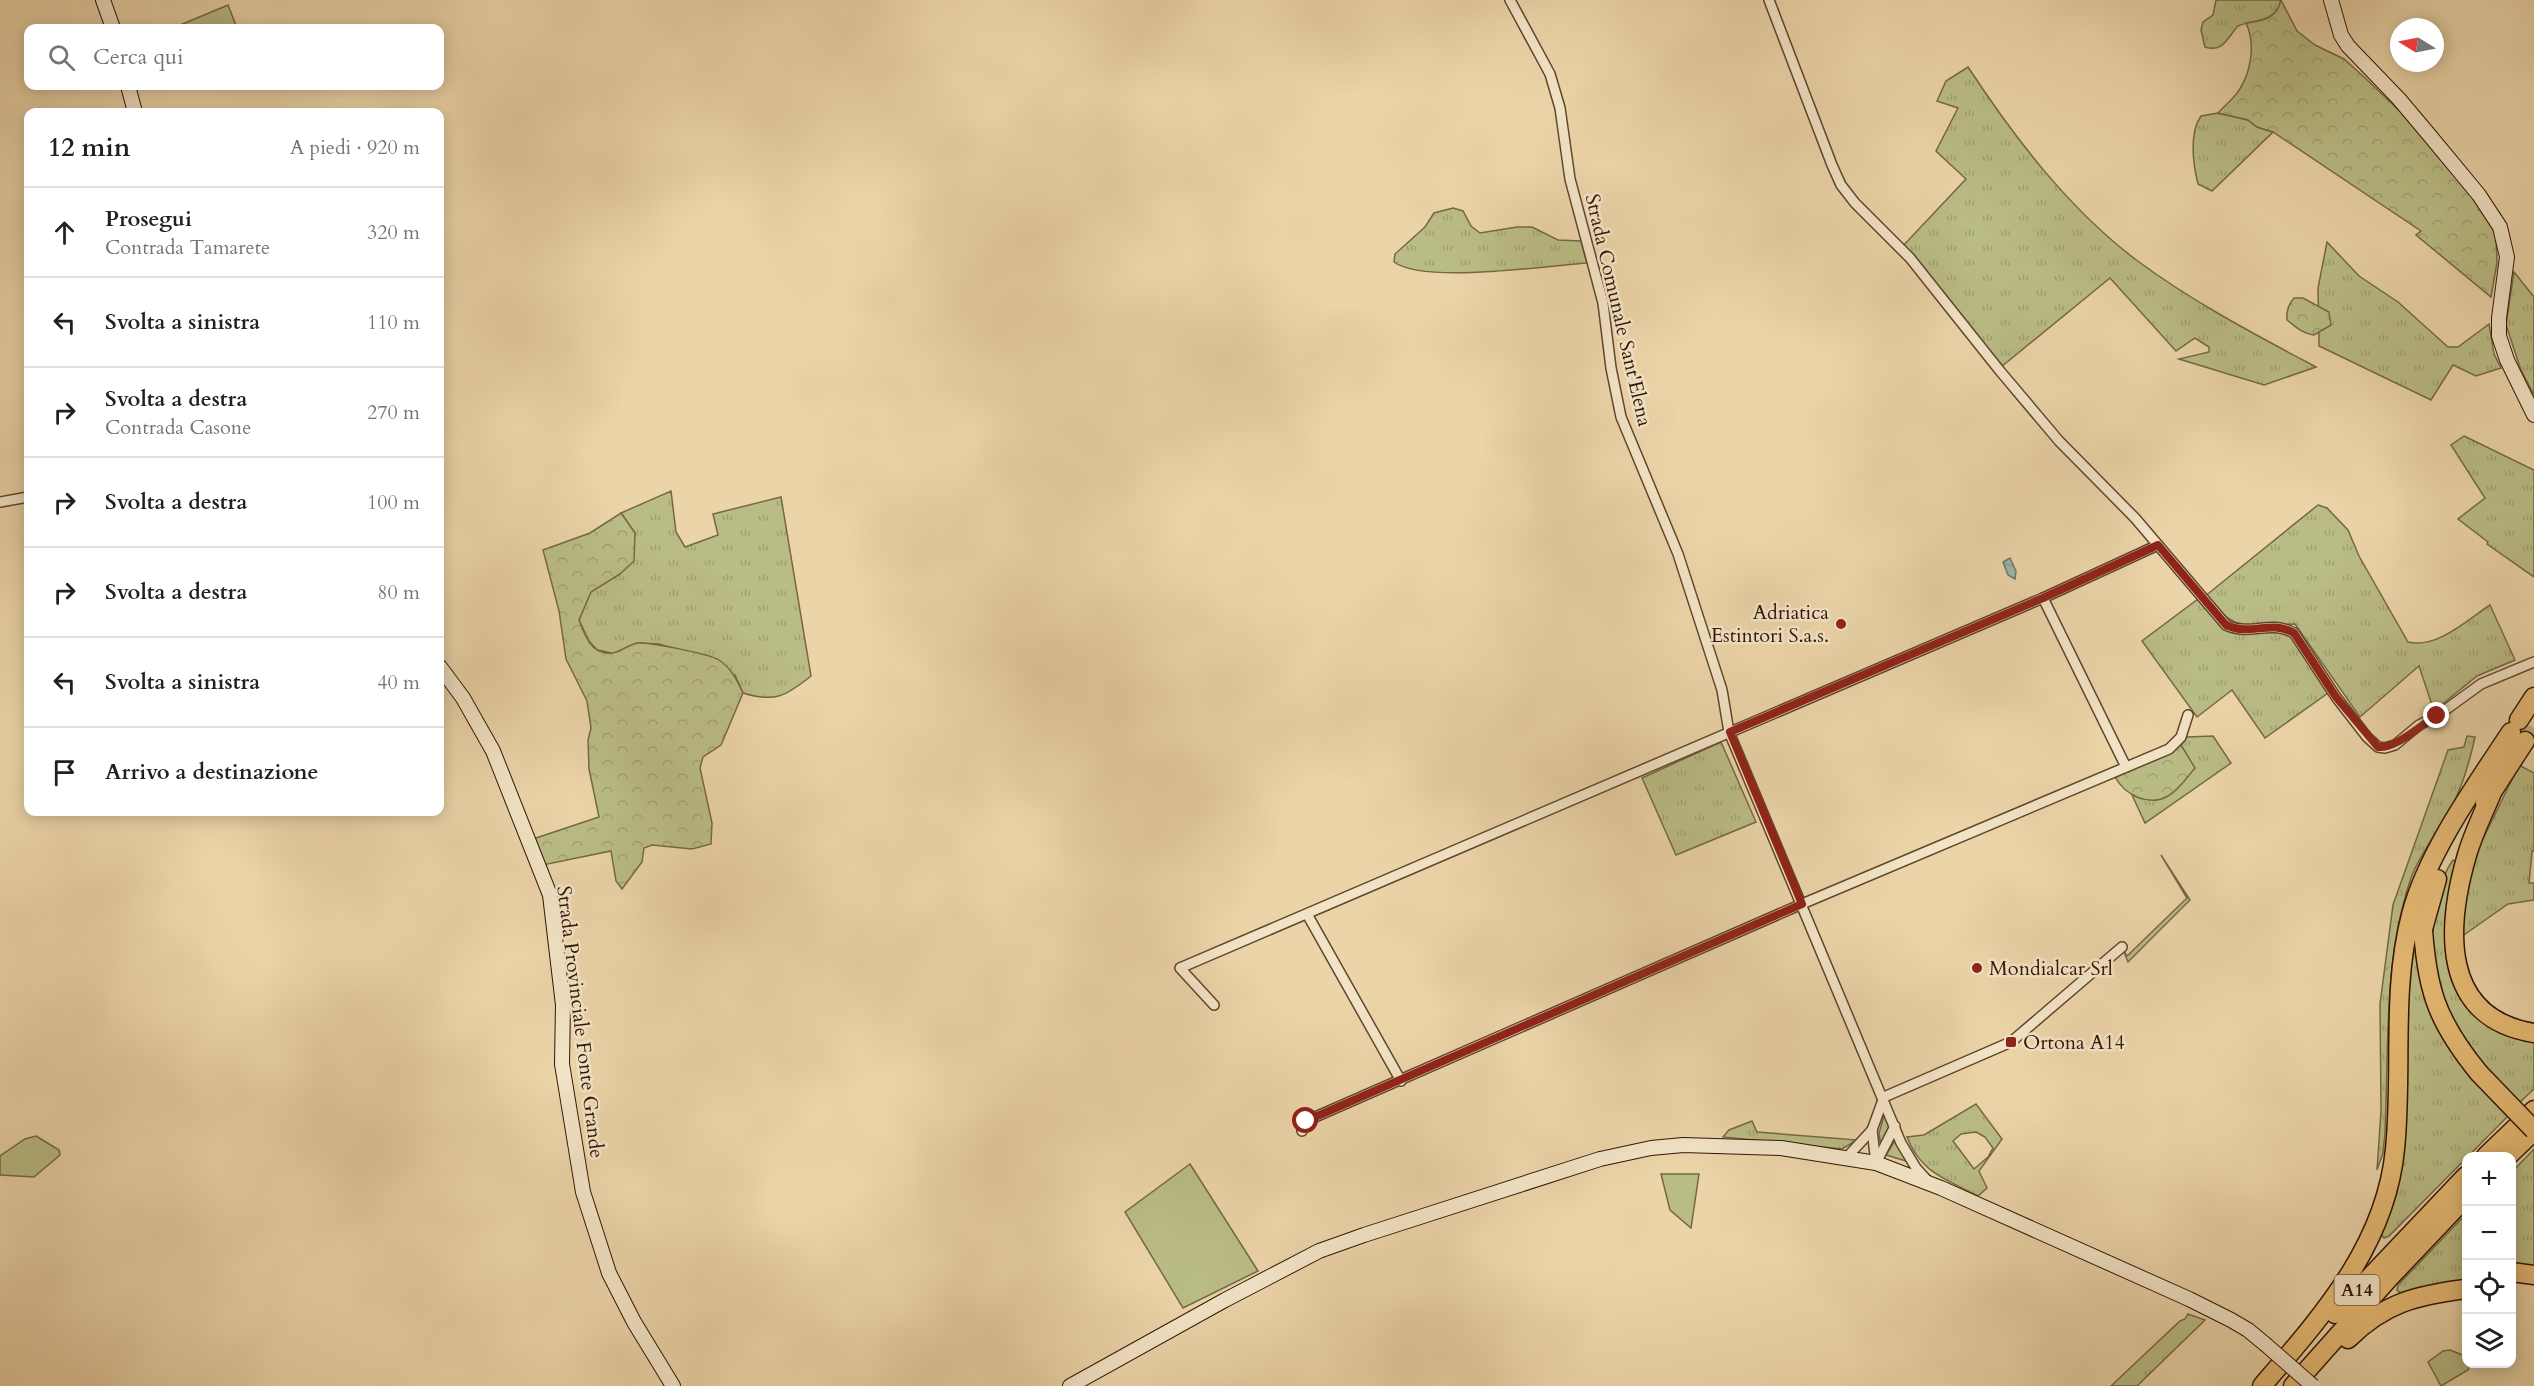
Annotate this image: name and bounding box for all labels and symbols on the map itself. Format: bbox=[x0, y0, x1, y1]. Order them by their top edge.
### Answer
north arrow bbox=[2390, 18, 2444, 72]
street label: Strada Comunale Sant'Elena bbox=[1579, 191, 1659, 429]
place label: Adriatica Estintori S.a.s. bbox=[1711, 599, 1829, 649]
marker: Adriatica Estintori S.a.s. bbox=[1834, 617, 1848, 631]
route end bbox=[2423, 702, 2449, 728]
street label: Strada Provinciale Fonte Grande bbox=[550, 884, 611, 1160]
place label: Mondialcar Srl bbox=[1989, 955, 2113, 982]
marker: Mondialcar Srl bbox=[1970, 961, 1984, 975]
place label: Ortona A14 bbox=[2023, 1029, 2125, 1056]
marker: Ortona A14 bbox=[2004, 1035, 2018, 1049]
route start bbox=[1292, 1107, 1318, 1133]
road number: A14 bbox=[2334, 1275, 2380, 1305]

